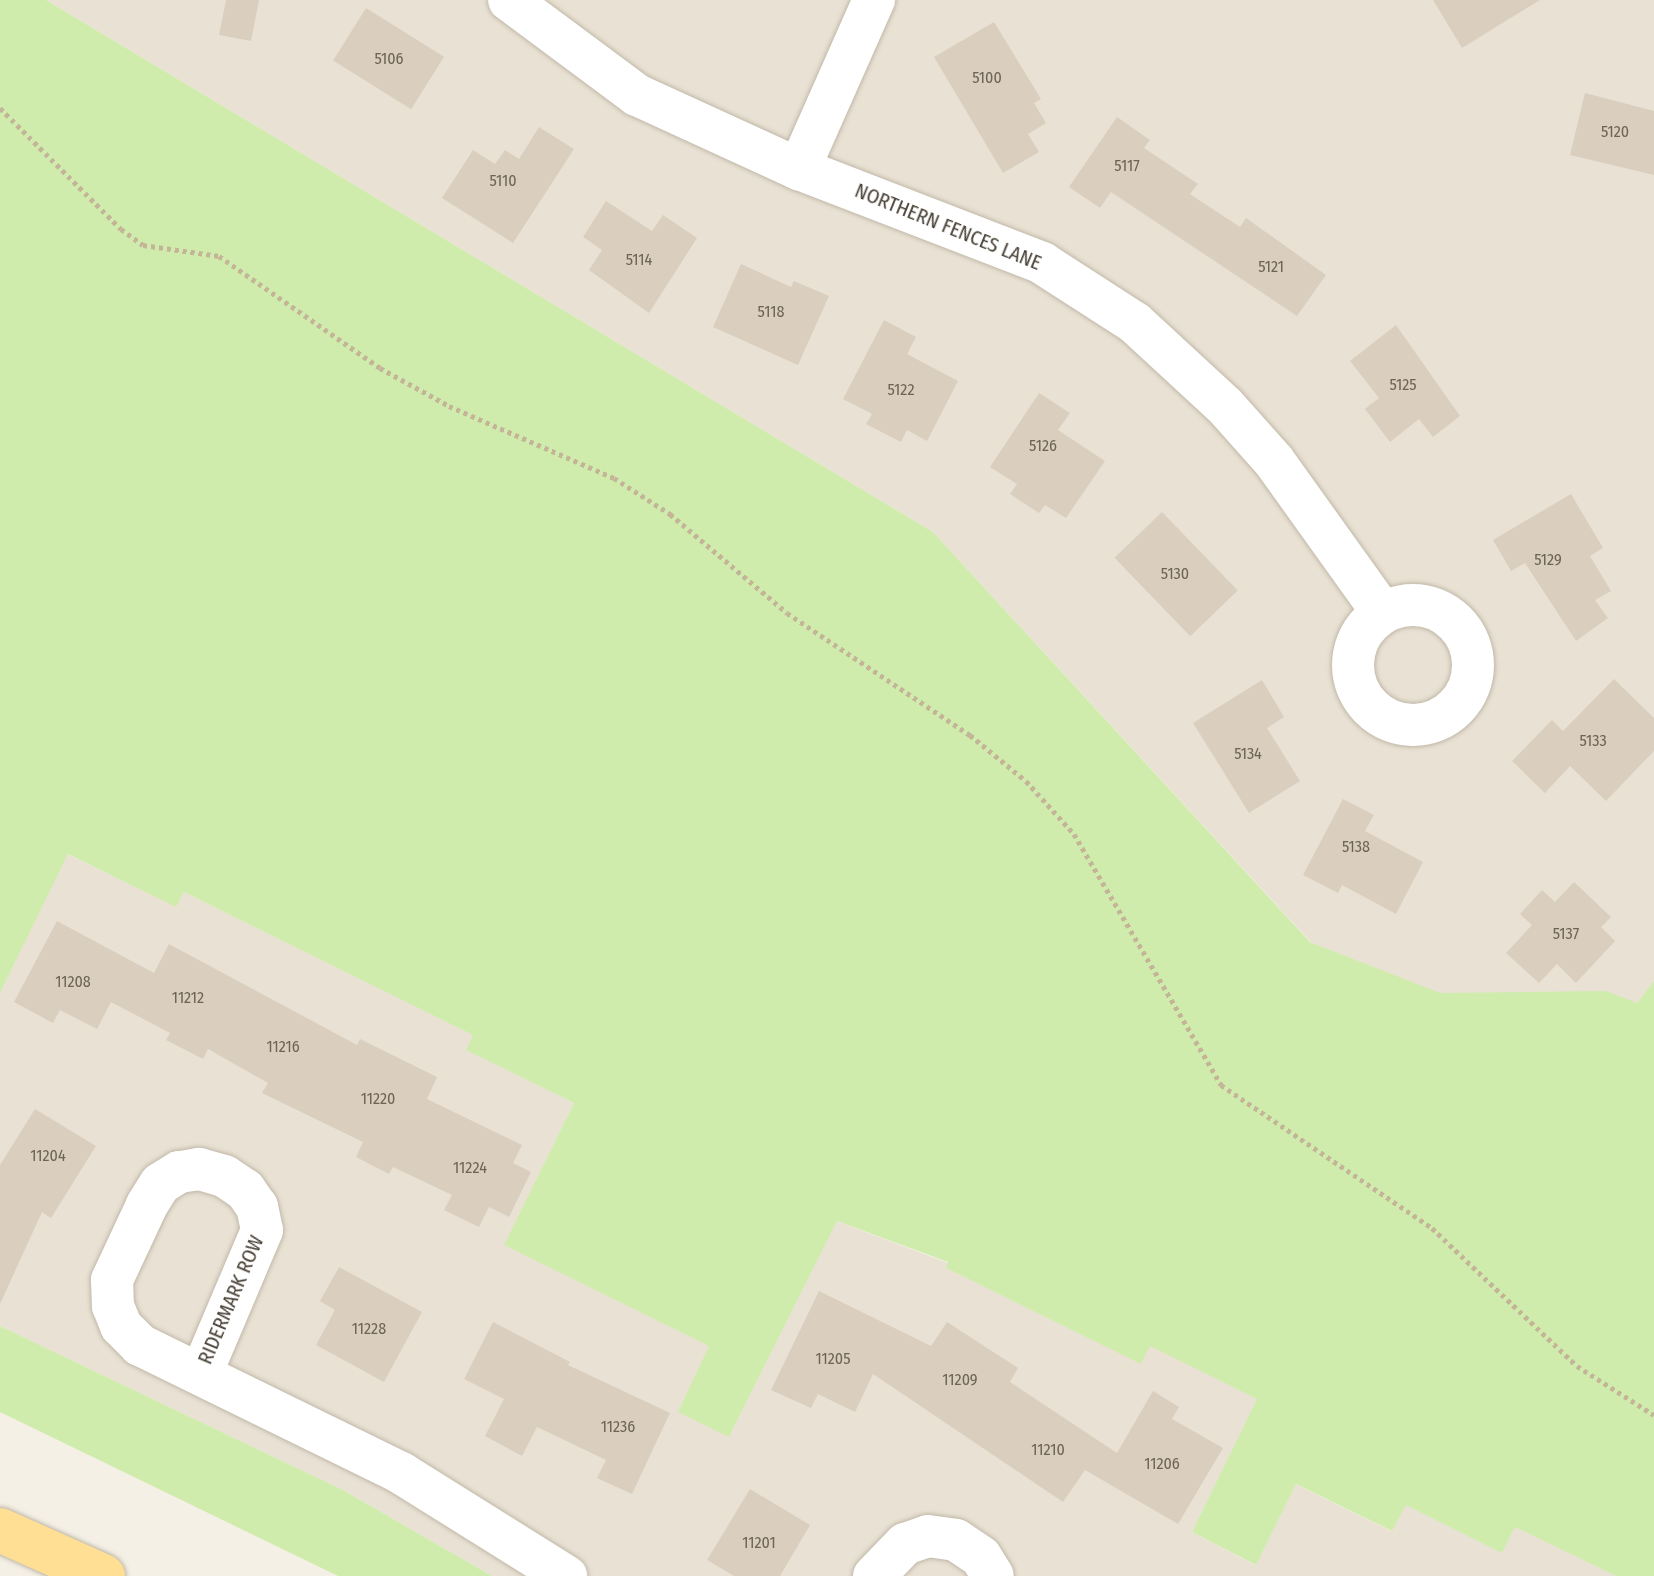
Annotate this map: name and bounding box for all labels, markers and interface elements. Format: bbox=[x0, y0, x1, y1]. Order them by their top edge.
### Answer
house number: 5106 bbox=[374, 49, 404, 69]
house number: 5100 bbox=[972, 68, 1002, 88]
house number: 5120 bbox=[1601, 122, 1629, 142]
house number: 5117 bbox=[1114, 156, 1140, 176]
house number: 5110 bbox=[489, 171, 517, 191]
street label: NORTHERN FENCES LANE bbox=[851, 179, 1045, 275]
house number: 5114 bbox=[626, 250, 652, 270]
house number: 5121 bbox=[1258, 257, 1284, 277]
house number: 5118 bbox=[758, 302, 784, 322]
house number: 5125 bbox=[1389, 375, 1417, 395]
house number: 5122 bbox=[888, 380, 914, 400]
house number: 5126 bbox=[1029, 436, 1057, 456]
house number: 5129 bbox=[1534, 550, 1562, 570]
house number: 5130 bbox=[1161, 564, 1189, 584]
house number: 5133 bbox=[1579, 731, 1607, 751]
house number: 5134 bbox=[1234, 744, 1262, 764]
house number: 5138 bbox=[1342, 837, 1370, 857]
house number: 5137 bbox=[1553, 924, 1579, 944]
house number: 11208 bbox=[55, 972, 91, 992]
house number: 11212 bbox=[172, 988, 204, 1008]
house number: 11216 bbox=[266, 1037, 300, 1057]
house number: 11220 bbox=[361, 1089, 395, 1109]
house number: 11204 bbox=[30, 1146, 66, 1166]
house number: 11224 bbox=[453, 1158, 487, 1178]
street label: RIDERMARK ROW bbox=[193, 1232, 269, 1368]
house number: 11228 bbox=[352, 1319, 386, 1339]
house number: 11205 bbox=[816, 1349, 850, 1369]
house number: 11209 bbox=[942, 1370, 978, 1390]
house number: 11236 bbox=[601, 1417, 635, 1437]
house number: 11210 bbox=[1031, 1440, 1065, 1460]
house number: 11206 bbox=[1144, 1454, 1180, 1474]
house number: 11201 bbox=[742, 1533, 776, 1553]

